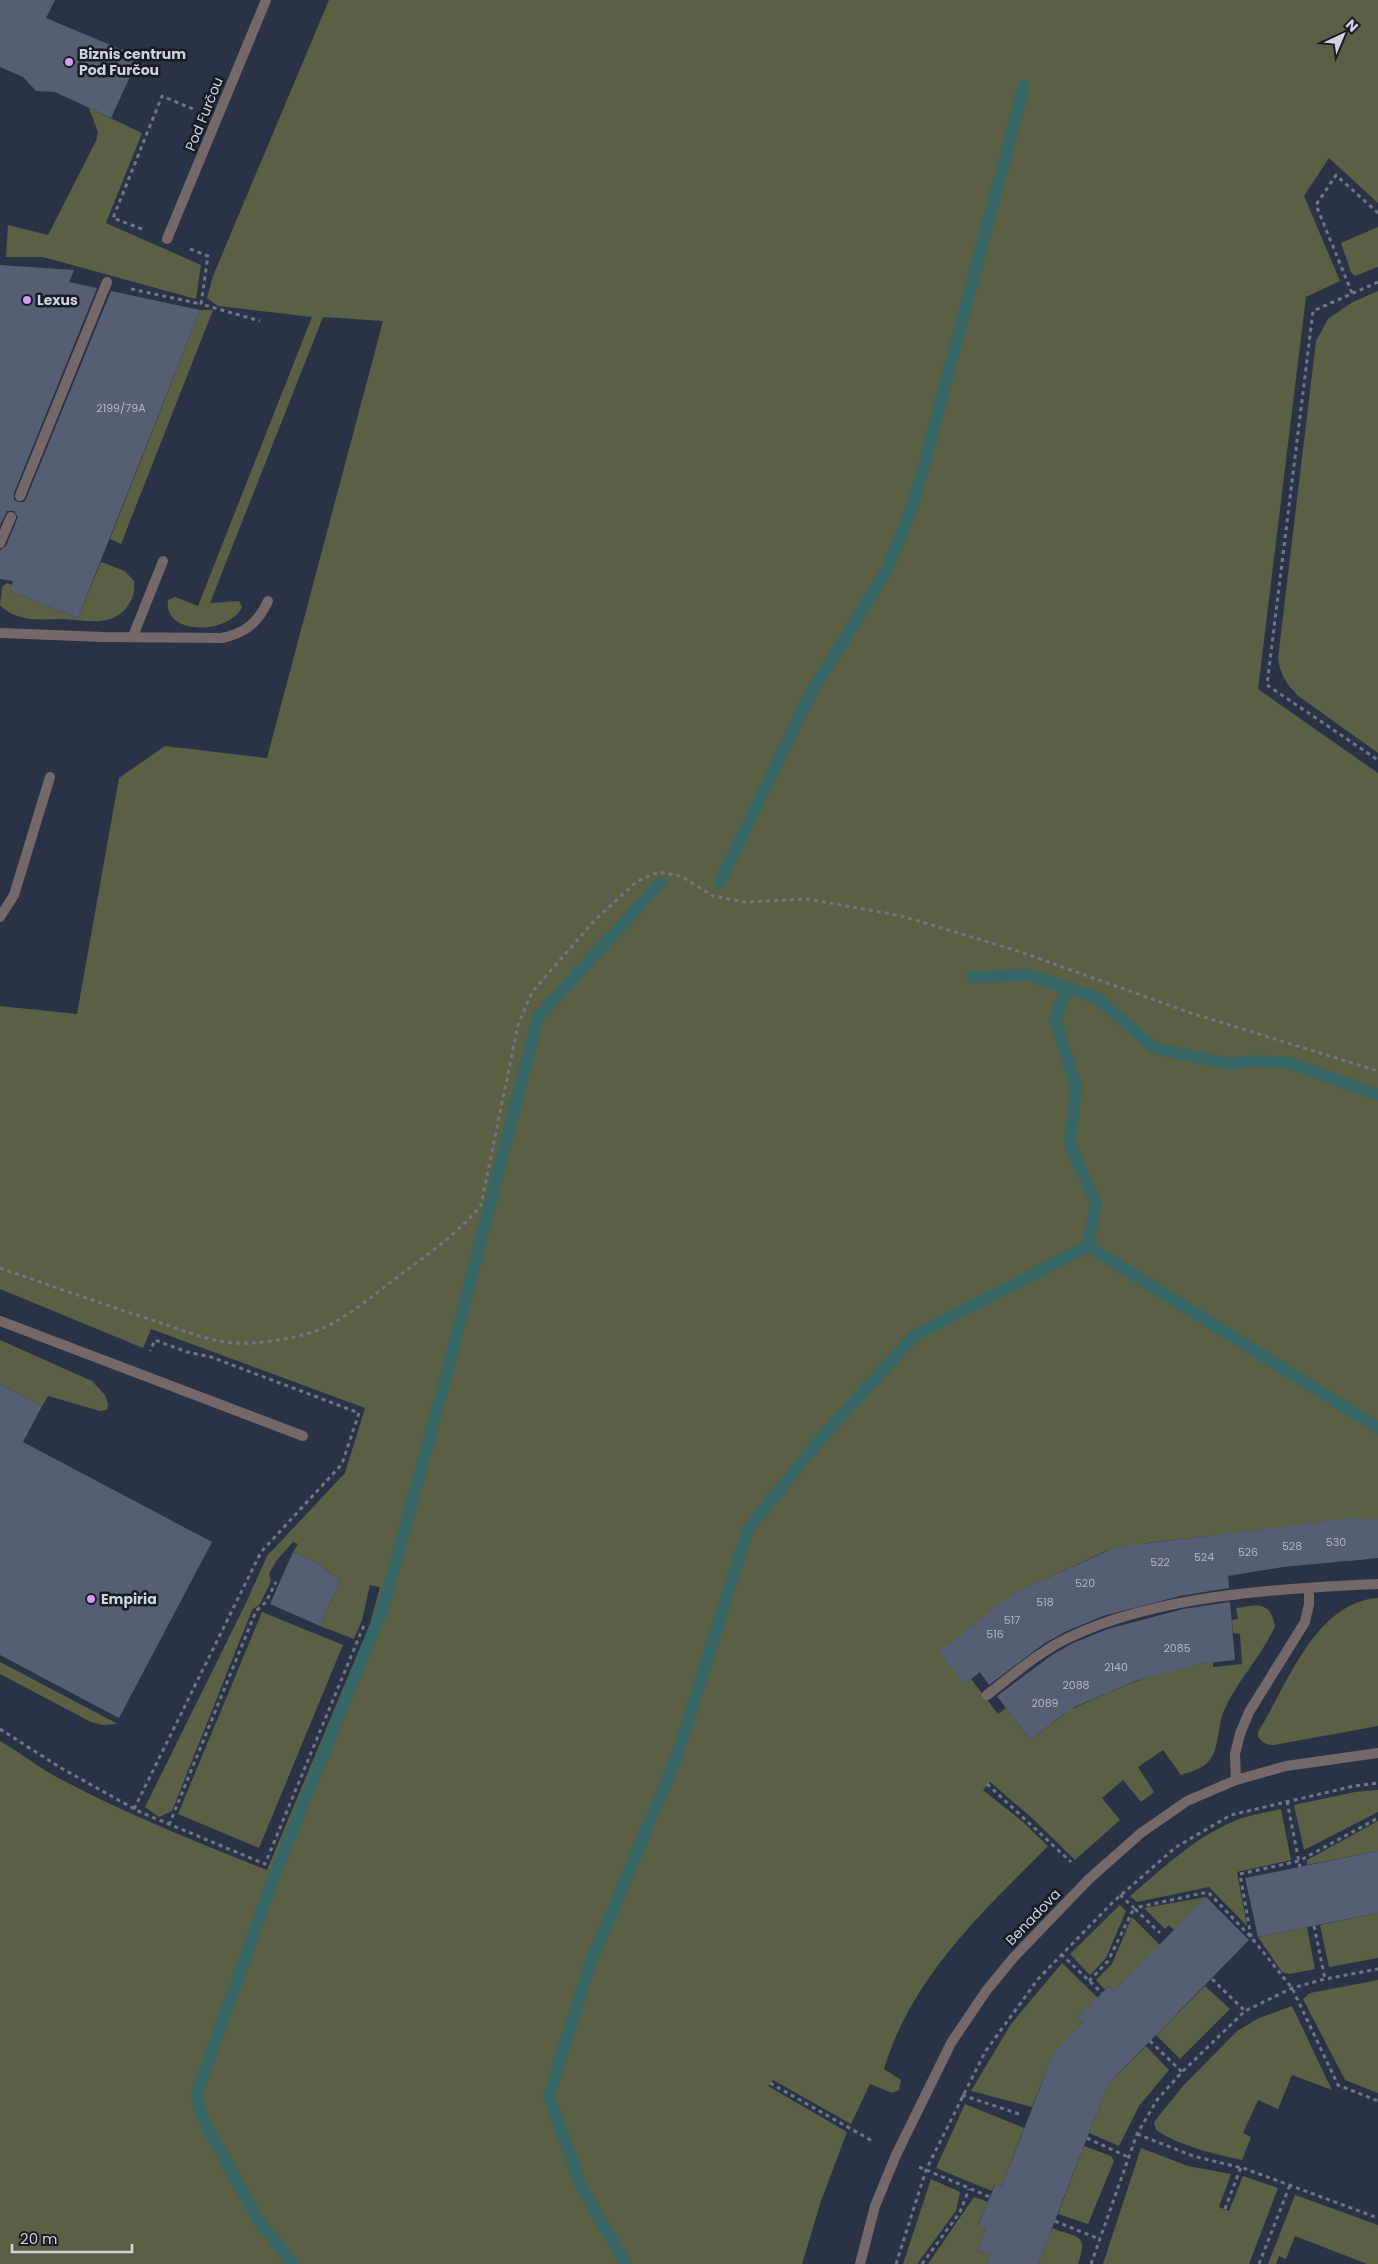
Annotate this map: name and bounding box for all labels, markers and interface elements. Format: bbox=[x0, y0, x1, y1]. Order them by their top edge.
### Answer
north arrow bbox=[1318, 10, 1368, 60]
text: N bbox=[1341, 15, 1363, 36]
place label: Biznis centrum Pod Furčou bbox=[79, 44, 186, 80]
marker: Biznis centrum Pod Furčou bbox=[63, 56, 75, 68]
street label: Pod Furčou bbox=[180, 74, 228, 154]
place label: Lexus bbox=[37, 290, 78, 310]
marker: Lexus bbox=[21, 294, 33, 306]
house number: 2199/79A bbox=[96, 400, 146, 416]
house number: 530 bbox=[1326, 1534, 1346, 1550]
house number: 528 bbox=[1282, 1538, 1302, 1554]
house number: 526 bbox=[1238, 1544, 1258, 1560]
house number: 524 bbox=[1194, 1549, 1214, 1565]
house number: 522 bbox=[1150, 1554, 1170, 1570]
house number: 520 bbox=[1075, 1575, 1095, 1591]
place label: Empiria bbox=[101, 1589, 157, 1609]
marker: Empiria bbox=[85, 1593, 97, 1605]
house number: 518 bbox=[1036, 1594, 1054, 1610]
house number: 517 bbox=[1004, 1612, 1020, 1628]
house number: 516 bbox=[986, 1626, 1004, 1642]
house number: 2085 bbox=[1163, 1640, 1191, 1656]
house number: 2140 bbox=[1104, 1659, 1128, 1675]
house number: 2088 bbox=[1062, 1677, 1090, 1693]
house number: 2089 bbox=[1031, 1695, 1059, 1711]
street label: Benadova bbox=[1001, 1884, 1065, 1950]
scale bar bbox=[12, 2222, 132, 2254]
text: 20 m bbox=[20, 2228, 58, 2249]

